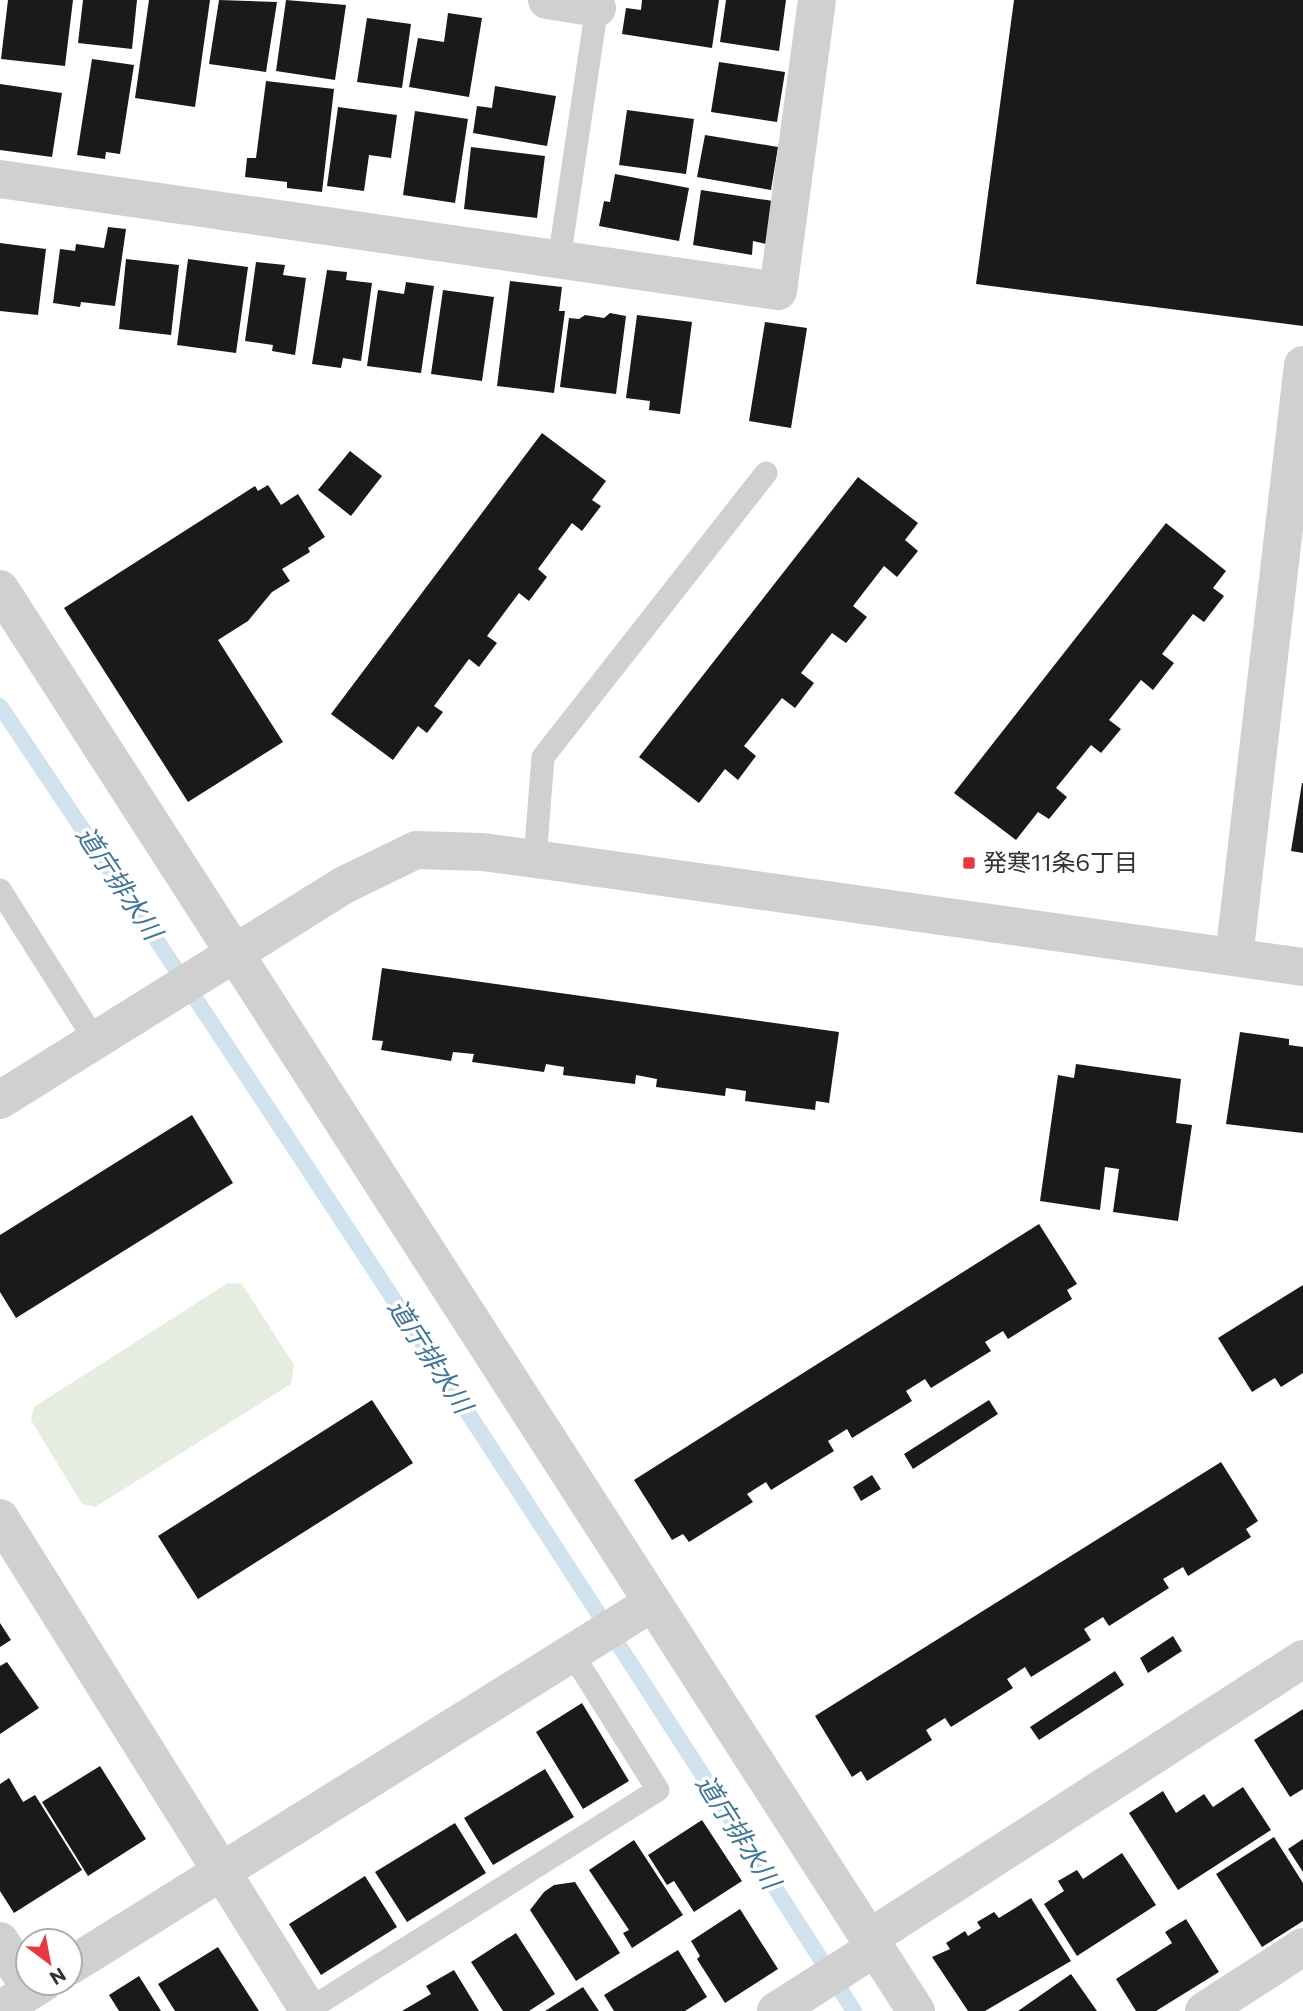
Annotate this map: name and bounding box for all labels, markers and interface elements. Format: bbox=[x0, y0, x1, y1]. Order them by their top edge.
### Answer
water label: 道庁排水川 bbox=[71, 820, 171, 947]
place label: 発寒11条6丁目 bbox=[983, 847, 1138, 876]
marker: 発寒11条6丁目 bbox=[961, 855, 977, 871]
water label: 道庁排水川 bbox=[383, 1292, 481, 1421]
water label: 道庁排水川 bbox=[691, 1768, 789, 1897]
north arrow bbox=[14, 1927, 84, 1997]
text: N bbox=[46, 1963, 70, 1990]

